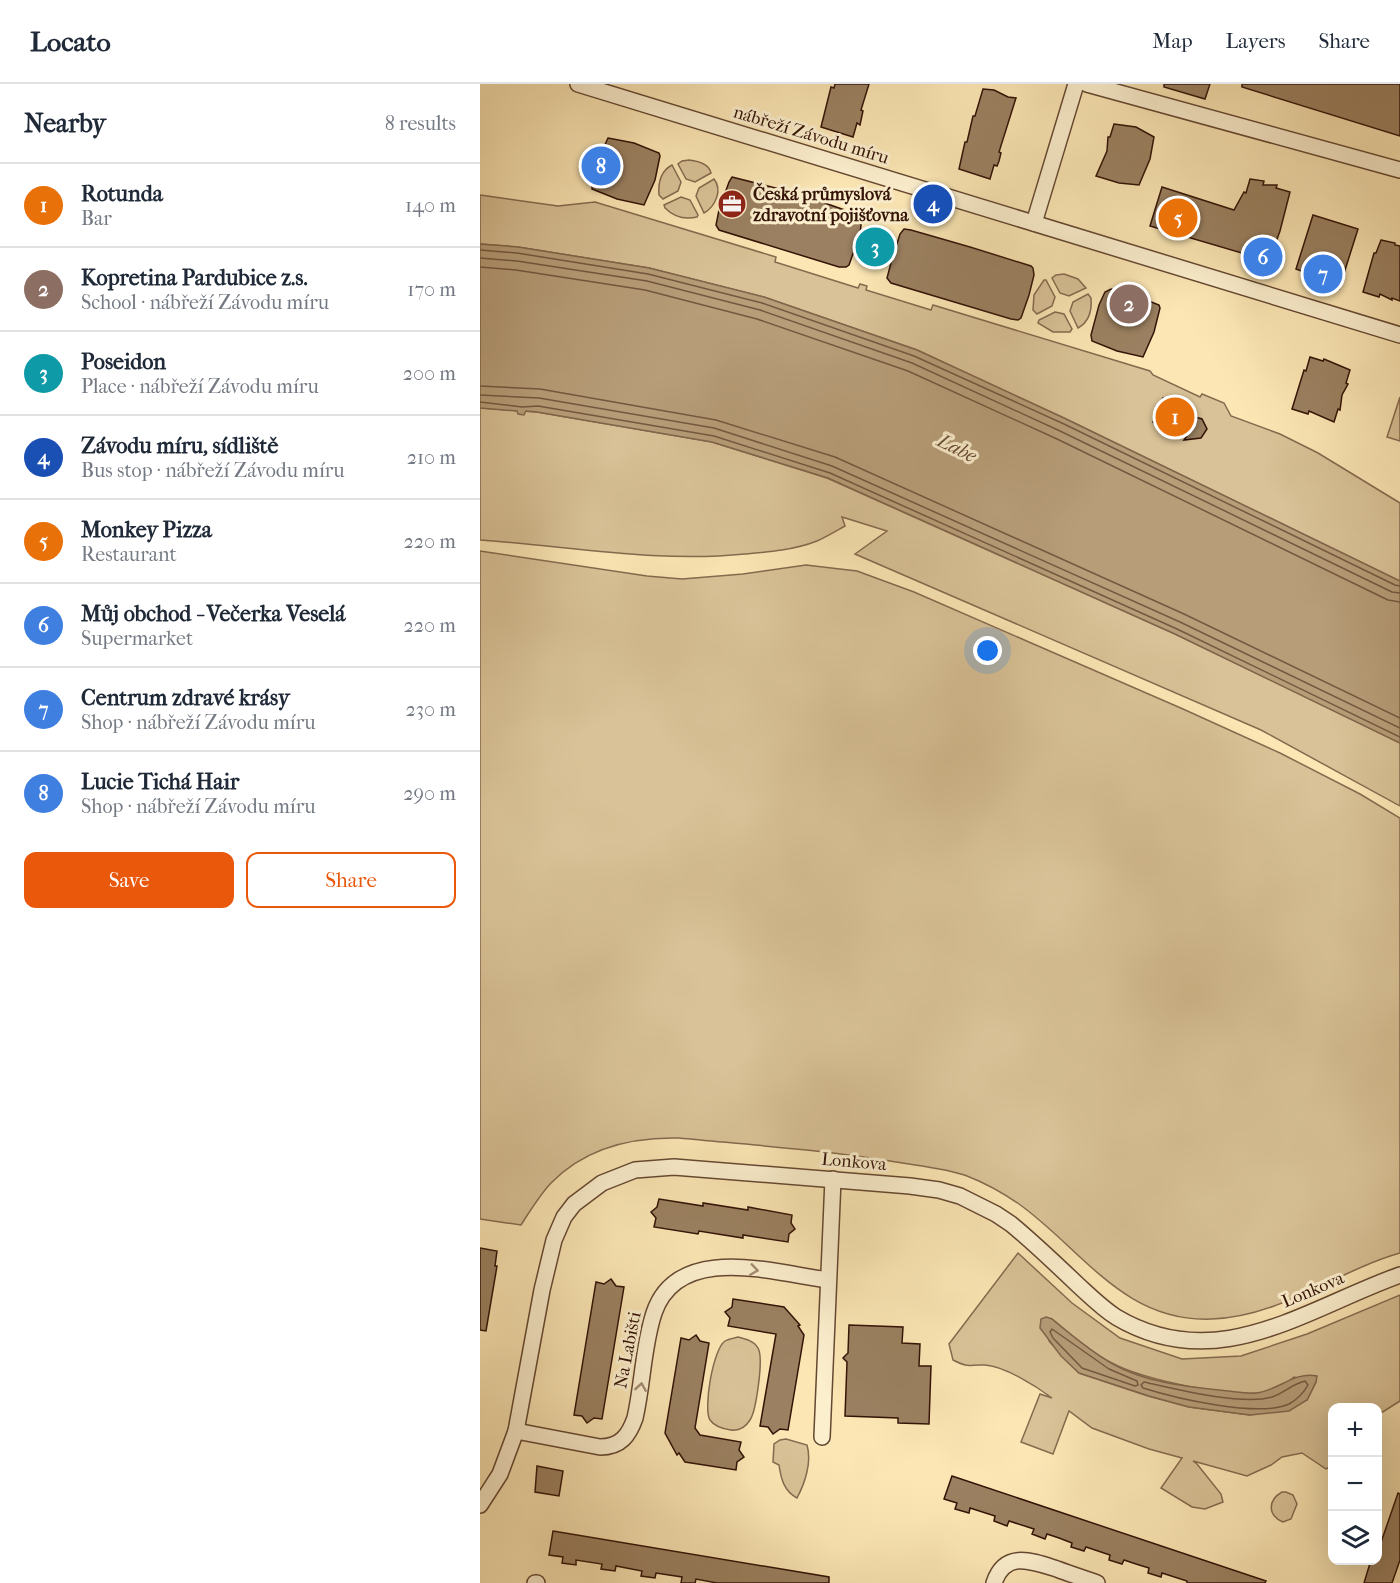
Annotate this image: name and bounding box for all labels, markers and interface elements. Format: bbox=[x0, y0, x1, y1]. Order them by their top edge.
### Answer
text: Locato bbox=[30, 25, 111, 58]
text: Map bbox=[1152, 29, 1193, 53]
text: Layers bbox=[1226, 29, 1285, 53]
text: Share bbox=[1318, 29, 1370, 53]
street label: nábřeží Závodu míru bbox=[731, 101, 891, 169]
text: Nearby bbox=[24, 108, 106, 139]
text: 8 results bbox=[385, 112, 456, 135]
pin: 8 bbox=[582, 144, 620, 188]
text: Rotunda bbox=[81, 181, 163, 207]
place label: Česká průmyslová zdravotní pojišťovna bbox=[752, 182, 909, 226]
pin: 4 bbox=[914, 182, 952, 226]
office icon: Česká průmyslová zdravotní pojišťovna bbox=[716, 188, 748, 220]
text: 1 bbox=[40, 194, 47, 217]
text: 140 m bbox=[405, 194, 456, 217]
pin: 5 bbox=[1158, 196, 1198, 240]
text: Bar bbox=[81, 207, 112, 230]
pin: 3 bbox=[856, 224, 894, 270]
pin: 6 bbox=[1244, 234, 1282, 279]
pin: 7 bbox=[1304, 252, 1342, 297]
text: Kopretina Pardubice z.s. bbox=[81, 265, 308, 291]
text: 2 bbox=[38, 278, 49, 301]
text: 170 m bbox=[407, 278, 456, 301]
pin: 2 bbox=[1110, 282, 1148, 326]
text: School · nábřeží Závodu míru bbox=[81, 291, 329, 314]
text: Poseidon bbox=[81, 349, 166, 375]
text: 3 bbox=[39, 362, 48, 385]
text: 200 m bbox=[403, 362, 456, 385]
text: Place · nábřeží Závodu míru bbox=[81, 375, 319, 398]
pin: 1 bbox=[1156, 394, 1194, 440]
water label: Labe bbox=[932, 428, 981, 468]
text: Závodu míru, sídliště bbox=[81, 433, 278, 459]
text: 4 bbox=[38, 446, 49, 469]
text: 210 m bbox=[407, 446, 456, 469]
text: Bus stop · nábřeží Závodu míru bbox=[81, 459, 345, 482]
text: Monkey Pizza bbox=[81, 517, 212, 543]
text: 5 bbox=[39, 530, 48, 553]
text: 220 m bbox=[403, 530, 456, 553]
text: Restaurant bbox=[81, 543, 177, 566]
text: Můj obchod - Večerka Veselá bbox=[81, 601, 345, 627]
text: 6 bbox=[38, 614, 49, 637]
text: 220 m bbox=[403, 614, 456, 637]
text: Supermarket bbox=[81, 627, 193, 650]
your location bbox=[973, 636, 1002, 665]
text: Centrum zdravé krásy bbox=[81, 685, 290, 711]
text: 7 bbox=[39, 698, 48, 721]
text: 230 m bbox=[406, 698, 456, 721]
text: Shop · nábřeží Závodu míru bbox=[81, 711, 316, 734]
text: Lucie Tichá Hair bbox=[81, 769, 239, 795]
text: 8 bbox=[38, 782, 49, 805]
text: 290 m bbox=[403, 782, 456, 805]
text: Shop · nábřeží Závodu míru bbox=[81, 795, 316, 818]
button: Save bbox=[24, 852, 234, 908]
button: Share bbox=[246, 852, 456, 908]
street label: Lonkova bbox=[821, 1149, 888, 1175]
one-way arrow bbox=[750, 1263, 759, 1275]
street label: Lonkova bbox=[1279, 1267, 1348, 1312]
street label: Na Labišti bbox=[610, 1309, 646, 1390]
one-way arrow bbox=[634, 1382, 646, 1391]
map controls bbox=[1328, 1403, 1382, 1565]
button: + bbox=[1328, 1403, 1382, 1457]
button: − bbox=[1328, 1457, 1382, 1511]
button: layers bbox=[1328, 1511, 1382, 1565]

